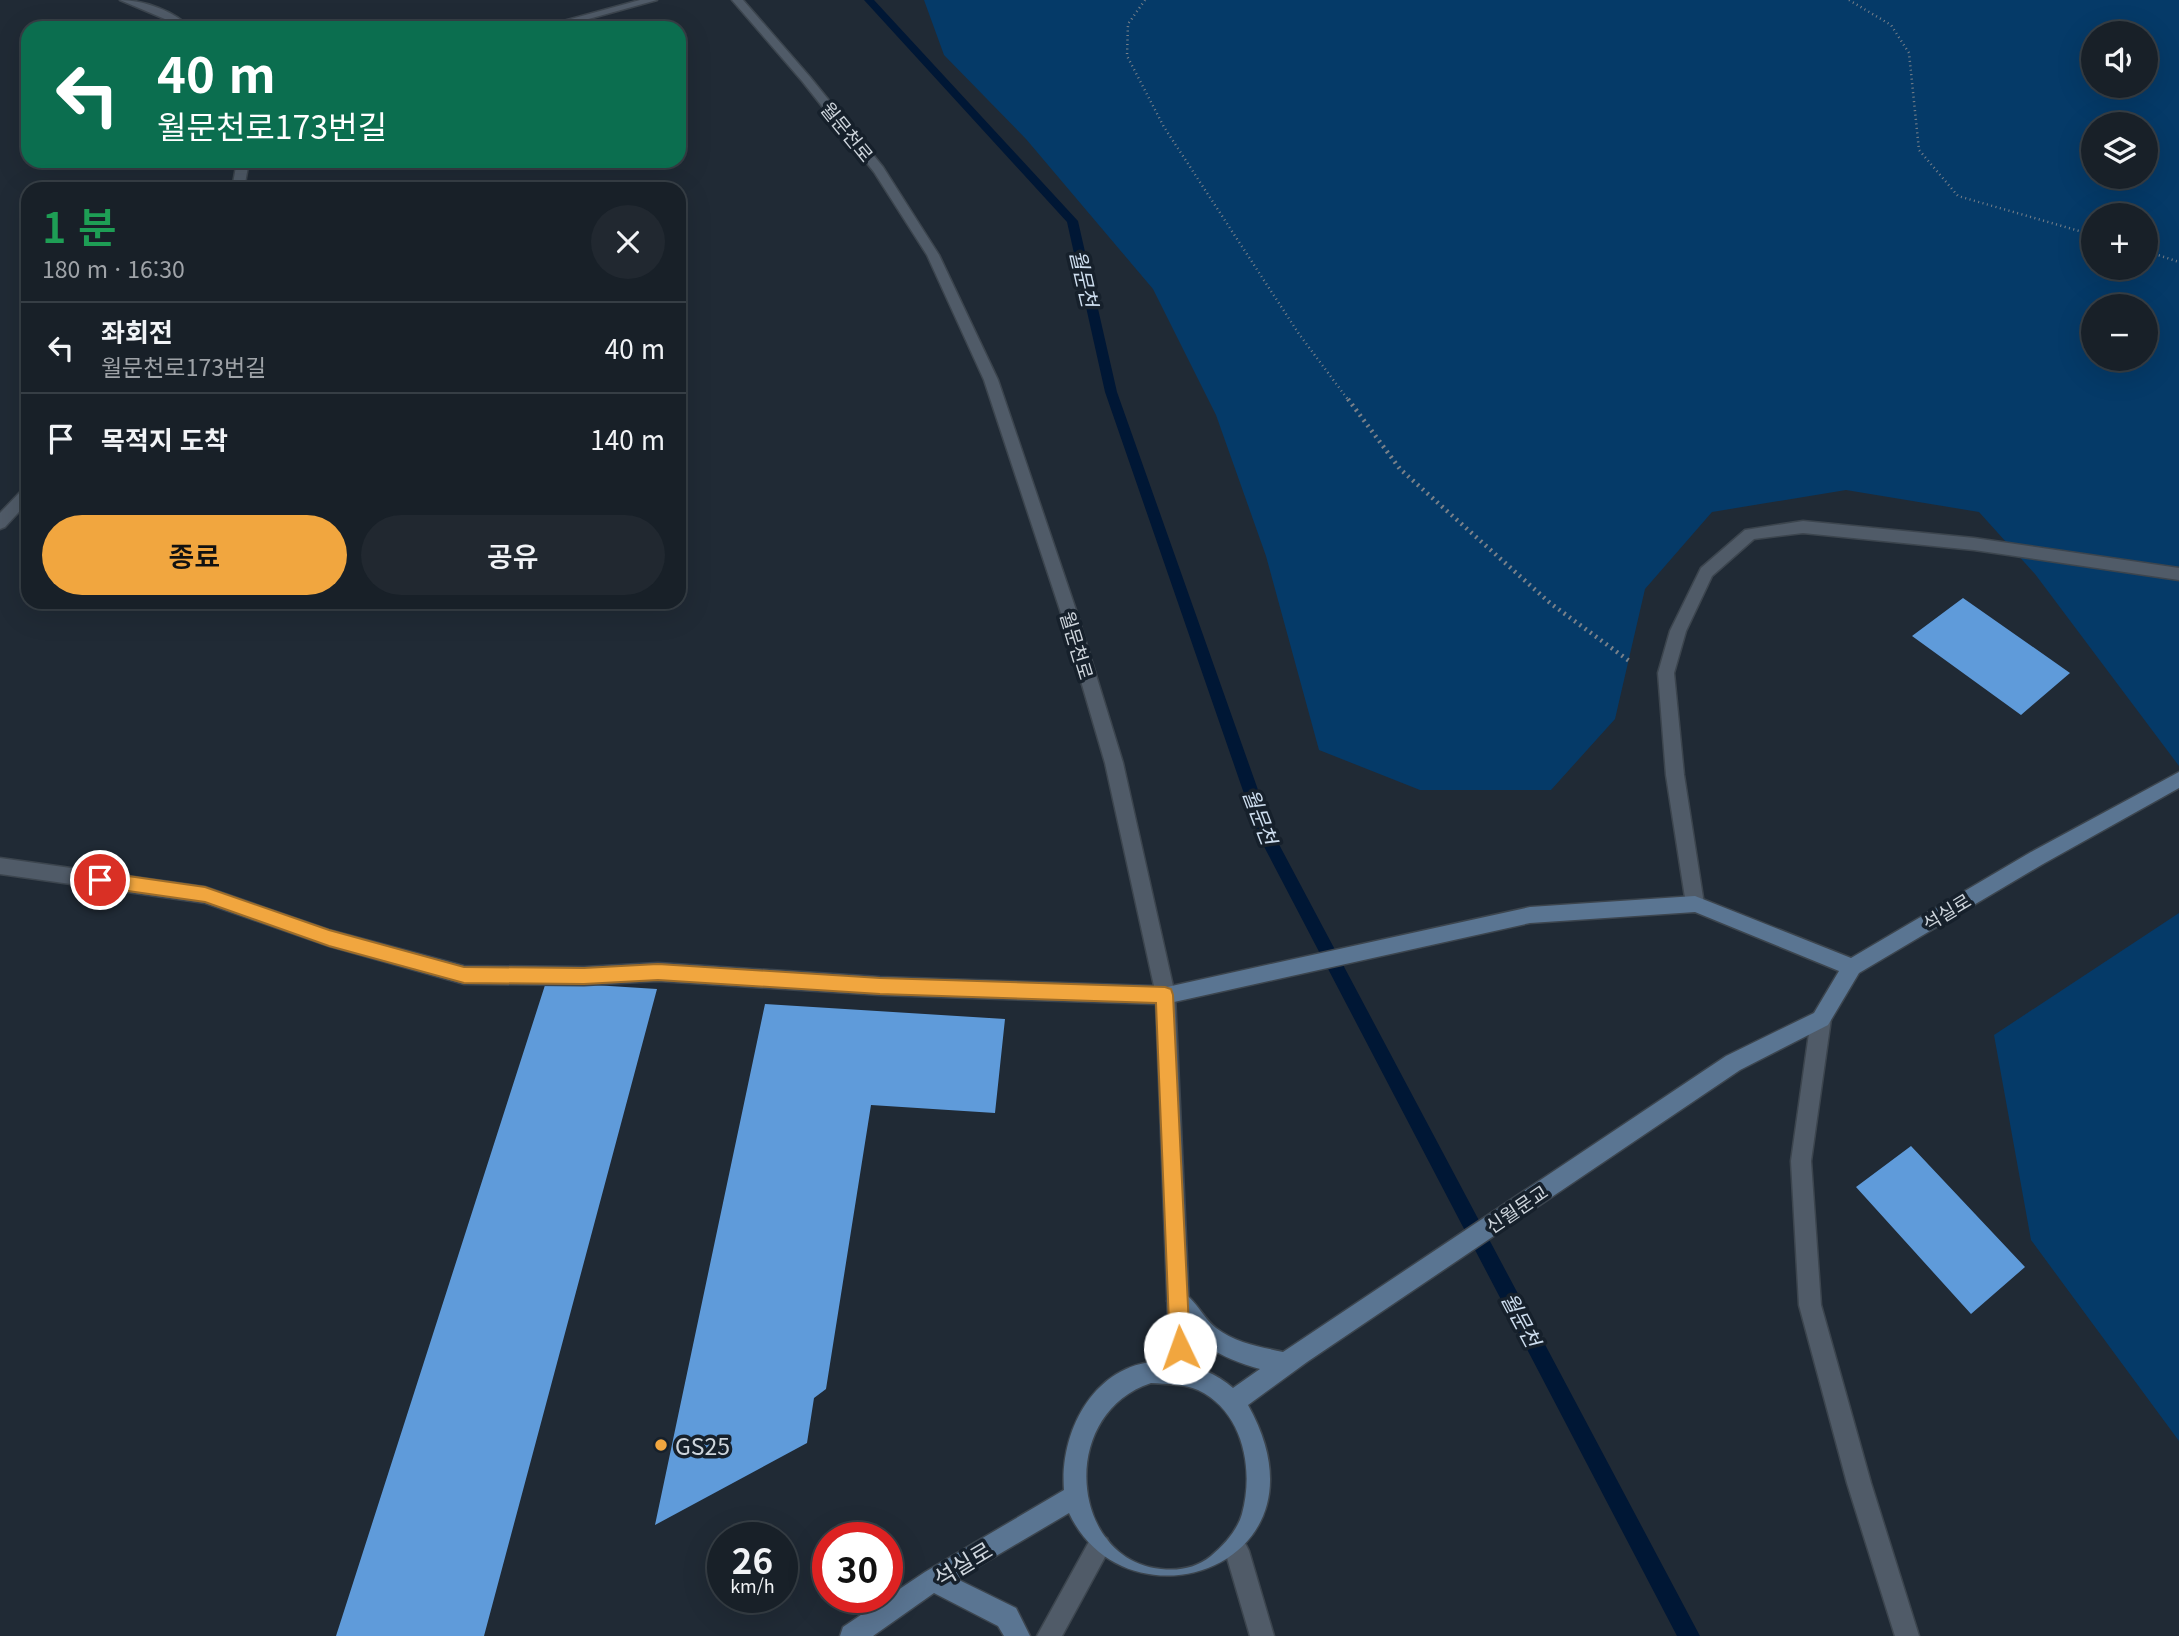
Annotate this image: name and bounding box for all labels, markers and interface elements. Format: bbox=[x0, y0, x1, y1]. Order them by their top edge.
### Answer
map controls bbox=[2081, 21, 2158, 371]
button: sound bbox=[2081, 21, 2158, 98]
text: 40 m bbox=[157, 36, 276, 107]
icon: left bbox=[42, 49, 133, 140]
street label: 월문천로 bbox=[816, 95, 880, 167]
text: 월문천로173번길 bbox=[157, 102, 387, 148]
button: layers bbox=[2081, 112, 2158, 189]
text: 1 분 bbox=[42, 194, 117, 255]
button: + bbox=[2081, 203, 2158, 280]
button: close bbox=[591, 205, 665, 279]
water label: 월문천 bbox=[1064, 246, 1107, 312]
text: 180 m · 16:30 bbox=[42, 251, 185, 285]
button: − bbox=[2081, 294, 2158, 371]
text: 좌회전 bbox=[101, 312, 173, 349]
icon: left bbox=[42, 329, 80, 367]
text: 40 m bbox=[605, 329, 665, 366]
text: 월문천로173번길 bbox=[101, 349, 266, 383]
icon: arrive bbox=[42, 420, 80, 458]
text: 목적지 도착 bbox=[101, 420, 228, 457]
text: 140 m bbox=[590, 420, 665, 457]
button: 종료 bbox=[42, 515, 347, 595]
button: 공유 bbox=[361, 515, 665, 595]
street label: 월문천로 bbox=[1055, 608, 1101, 682]
water label: 월문천 bbox=[1237, 784, 1286, 851]
pin bbox=[70, 850, 130, 910]
icon: arrive bbox=[81, 861, 119, 899]
street label: 석실로 bbox=[1917, 886, 1975, 936]
street label: 신월문교 bbox=[1479, 1177, 1553, 1239]
water label: 월문천 bbox=[1495, 1286, 1550, 1354]
position arrow bbox=[1143, 1311, 1217, 1385]
place label: GS25 bbox=[675, 1428, 730, 1462]
marker: GS25 bbox=[653, 1437, 669, 1453]
speed limit sign: 30 bbox=[812, 1522, 903, 1613]
street label: 석실로 bbox=[926, 1532, 998, 1594]
text: 26 bbox=[732, 1533, 773, 1584]
text: km/h bbox=[730, 1572, 775, 1598]

